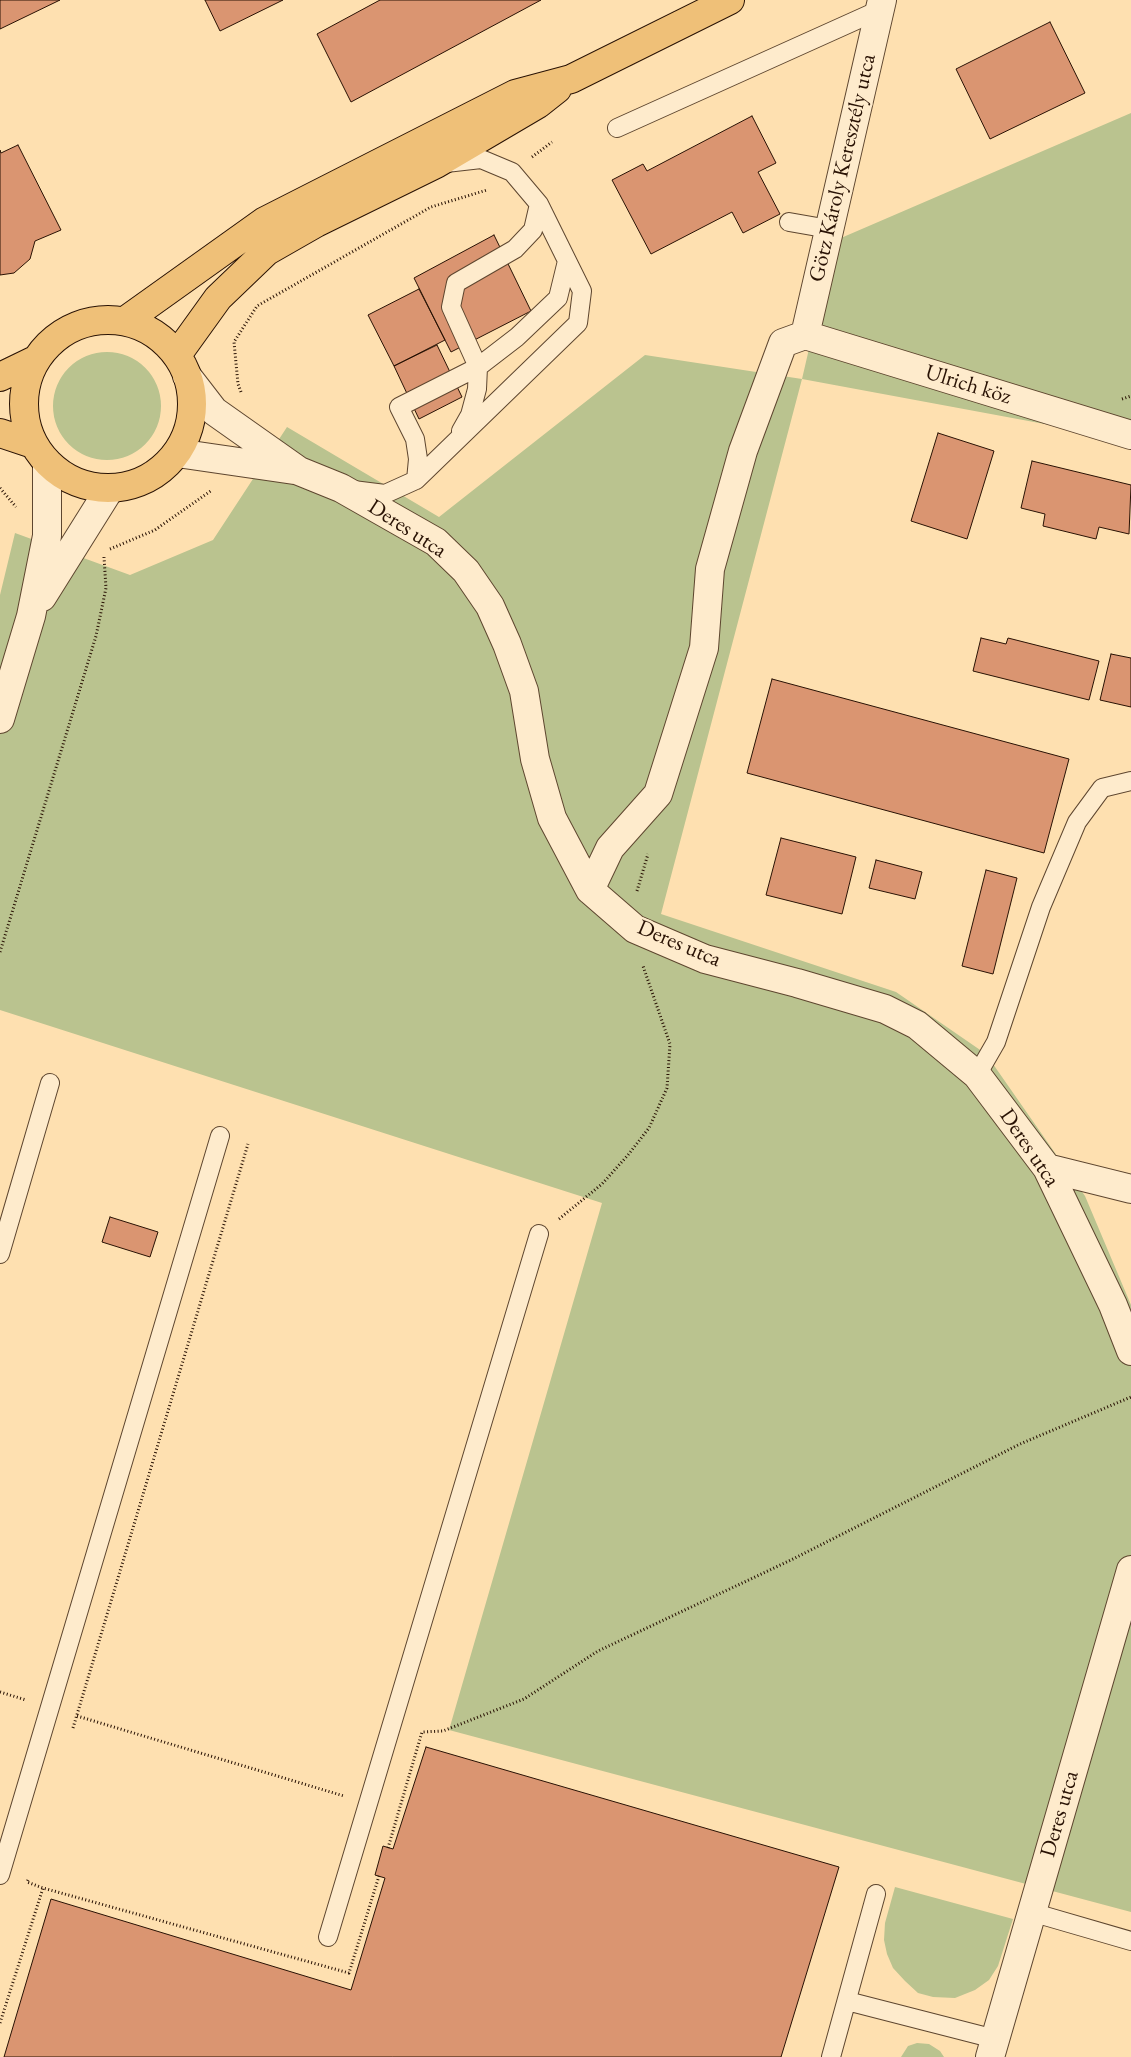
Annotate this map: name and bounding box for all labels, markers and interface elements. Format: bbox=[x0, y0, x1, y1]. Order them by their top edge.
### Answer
street label: Götz Károly Keresztély utca bbox=[804, 51, 882, 285]
street label: Ulrich köz bbox=[922, 359, 1014, 411]
street label: Deres utca bbox=[363, 494, 451, 564]
street label: Deres utca bbox=[633, 915, 725, 973]
street label: Deres utca bbox=[993, 1104, 1065, 1192]
street label: Deres utca bbox=[1035, 1768, 1085, 1860]

